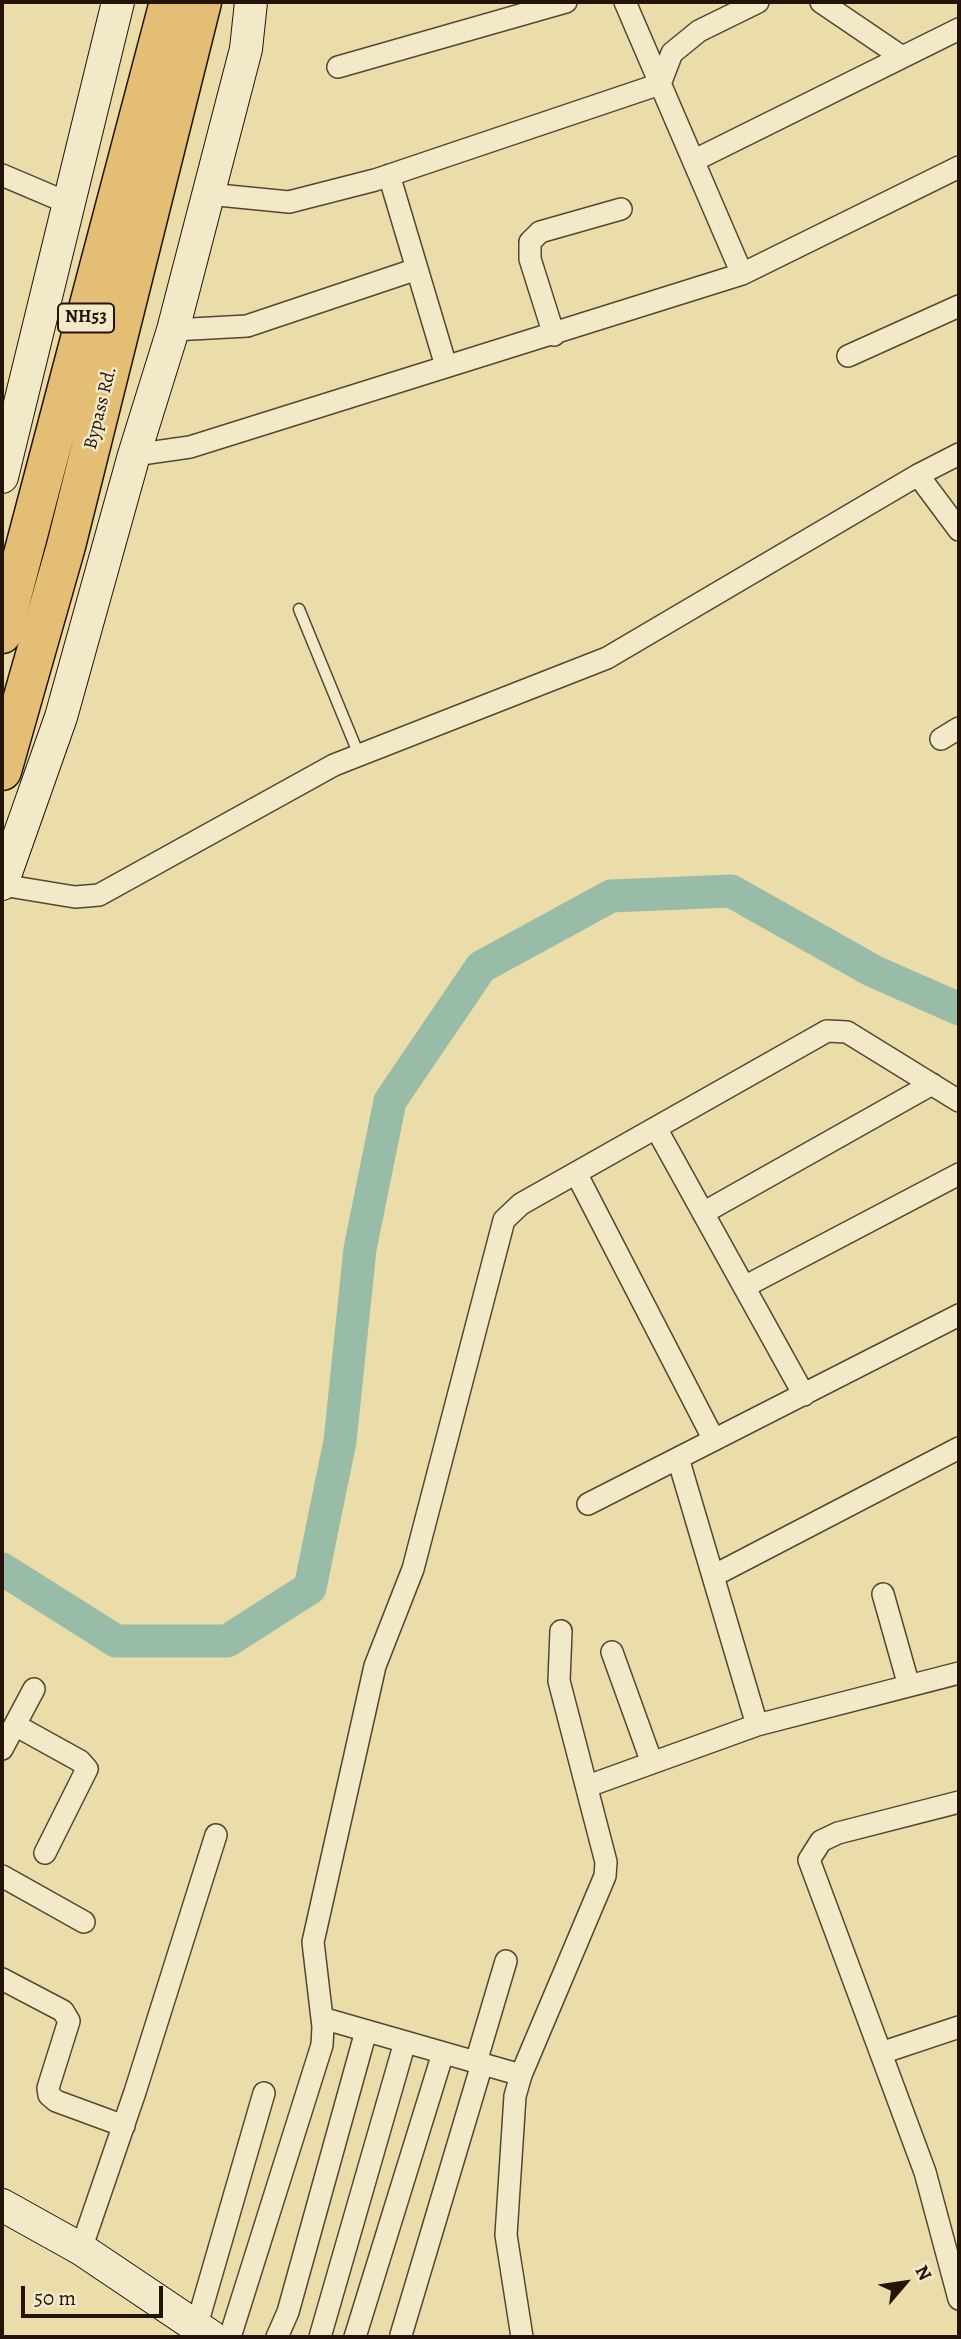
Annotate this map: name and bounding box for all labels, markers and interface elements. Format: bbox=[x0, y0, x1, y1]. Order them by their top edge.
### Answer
road number: NH53 bbox=[58, 304, 114, 332]
street label: Bypass Rd. bbox=[80, 364, 122, 452]
north arrow bbox=[870, 2248, 940, 2318]
text: N bbox=[909, 2260, 938, 2285]
scale bar bbox=[24, 2272, 166, 2316]
text: 50 m bbox=[34, 2284, 76, 2312]

